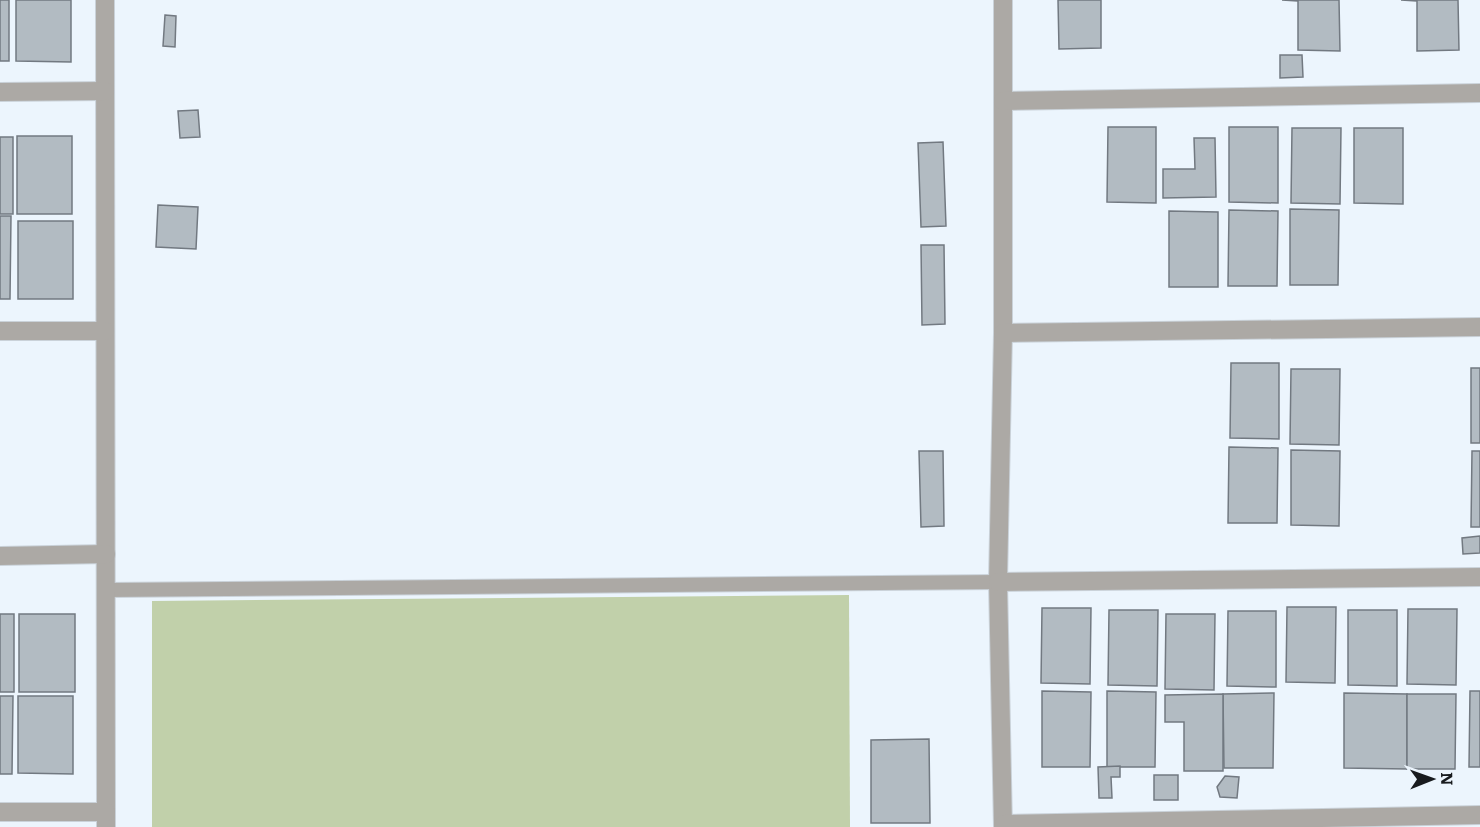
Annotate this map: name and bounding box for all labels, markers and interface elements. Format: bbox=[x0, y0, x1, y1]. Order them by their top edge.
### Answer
north arrow bbox=[1402, 749, 1462, 809]
text: N bbox=[1436, 772, 1460, 786]

